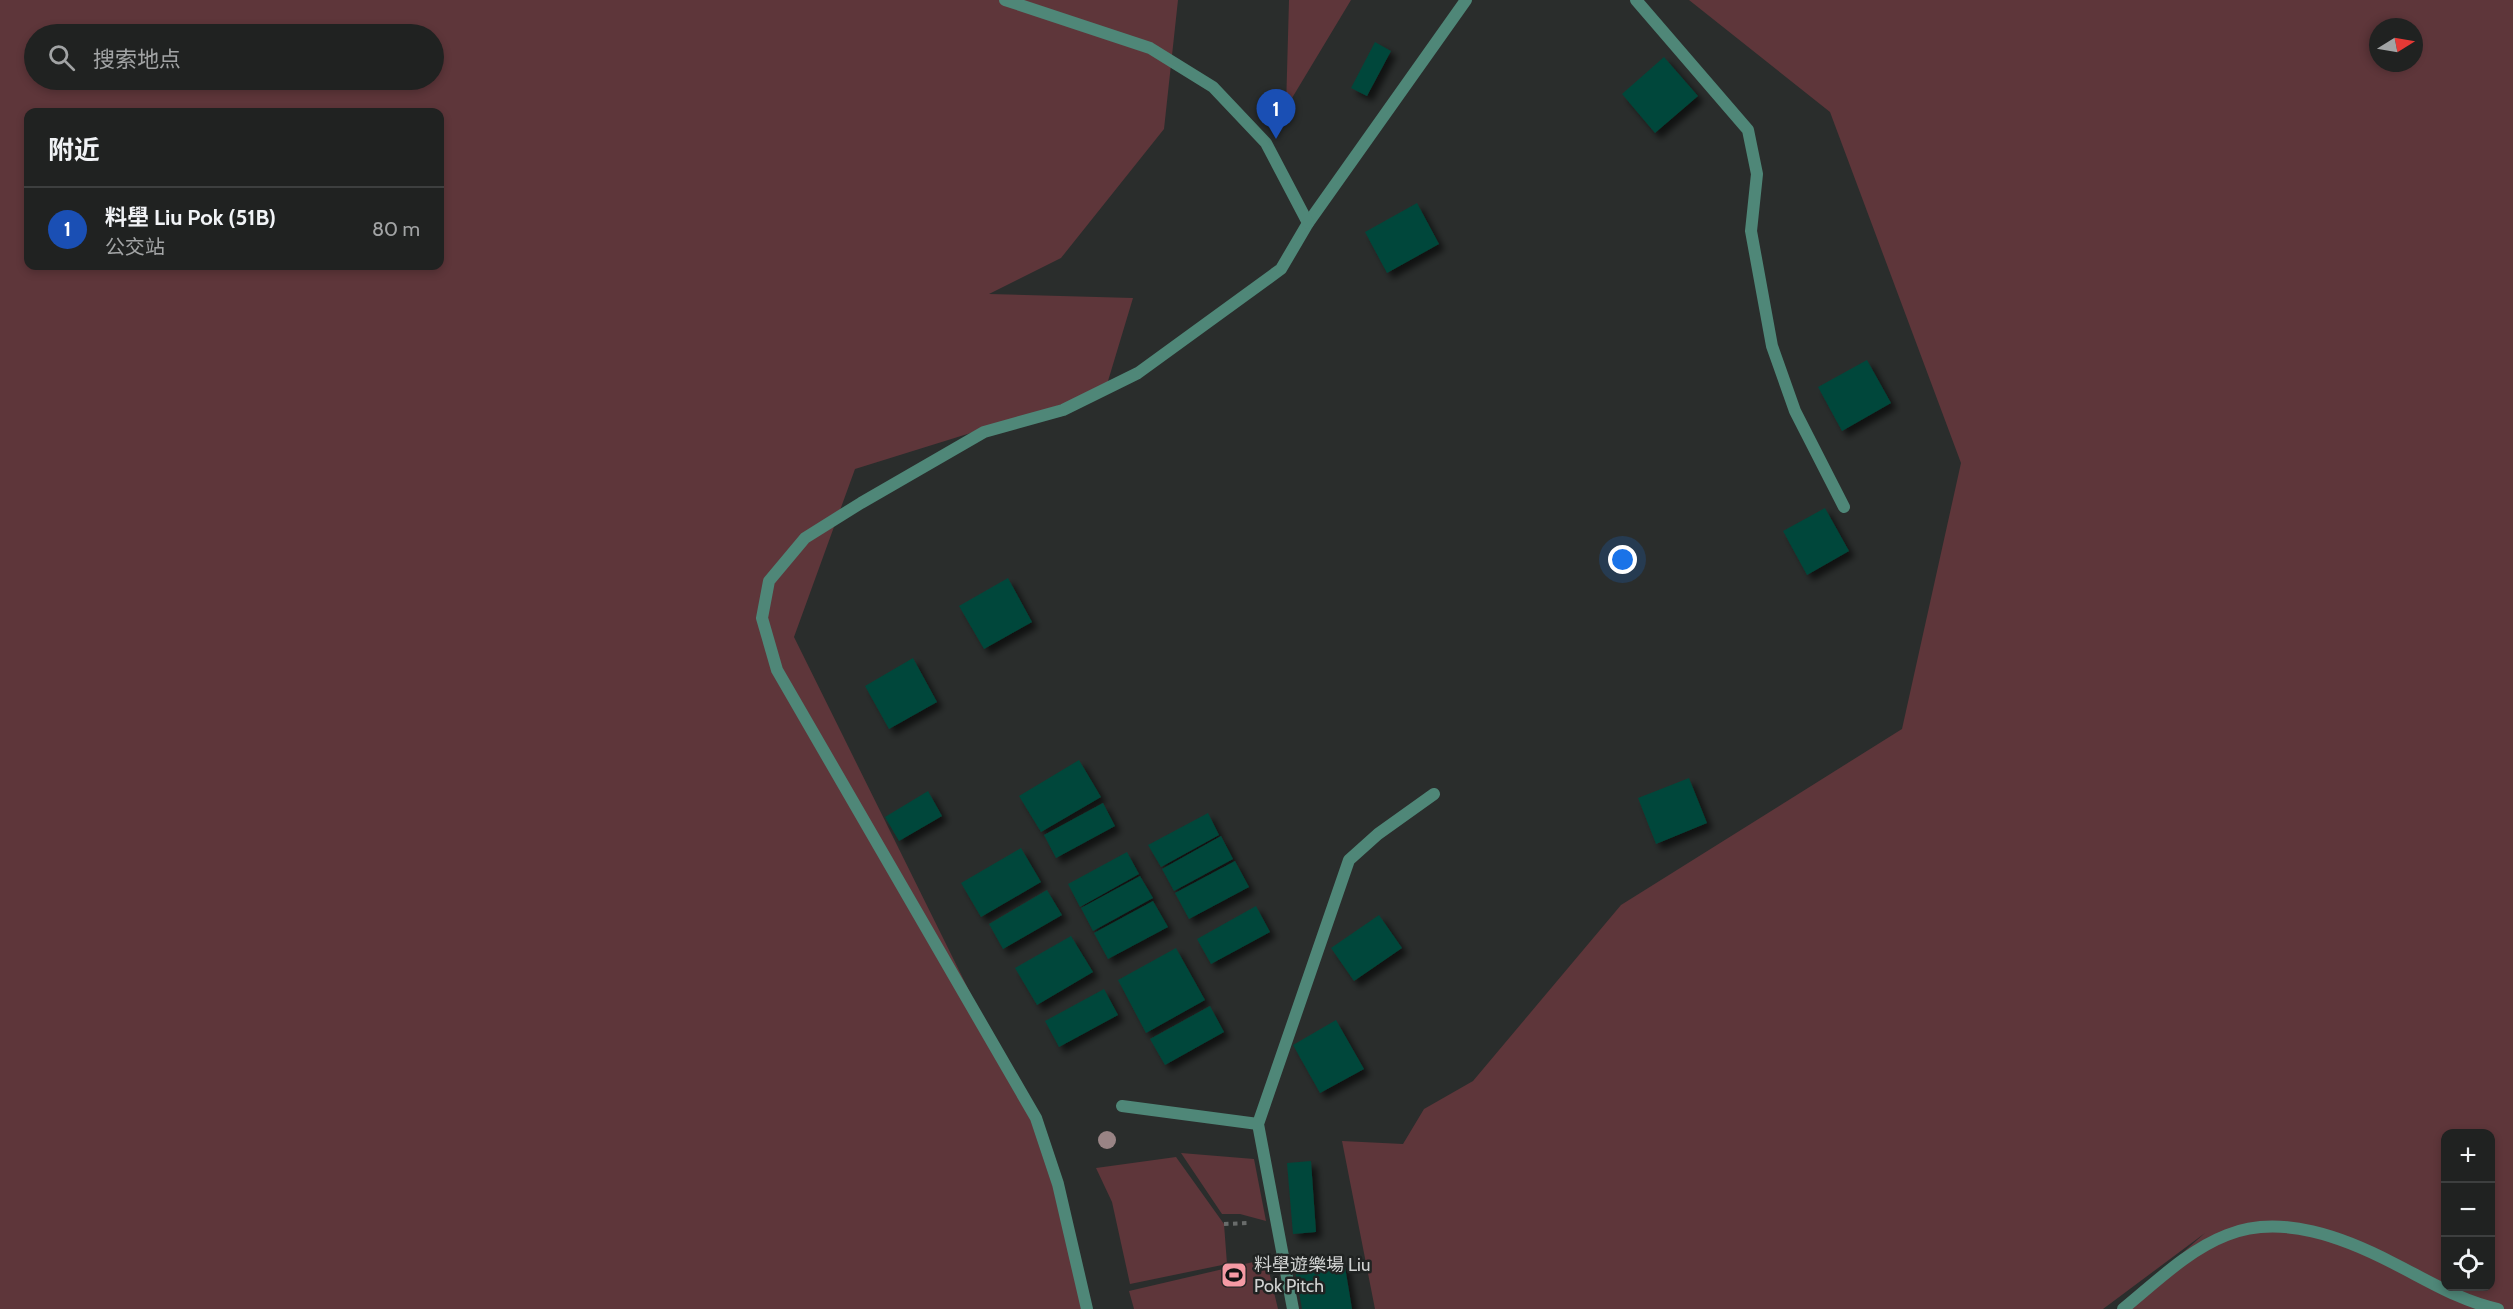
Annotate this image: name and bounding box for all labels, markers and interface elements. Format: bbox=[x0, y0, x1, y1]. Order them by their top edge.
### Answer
north arrow bbox=[2369, 18, 2423, 72]
search box bbox=[24, 24, 444, 90]
icon: search bbox=[45, 41, 78, 74]
text: 搜索地点 bbox=[93, 46, 181, 73]
pin: 1 bbox=[1256, 90, 1296, 139]
text: 附近 bbox=[48, 134, 100, 166]
text: 料壆 Liu Pok (51B) bbox=[105, 204, 276, 231]
text: 1 bbox=[64, 217, 71, 241]
text: 80 m bbox=[372, 217, 420, 241]
text: 公交站 bbox=[105, 235, 165, 259]
your location bbox=[1608, 545, 1637, 574]
map controls bbox=[2441, 1129, 2495, 1291]
button: + bbox=[2441, 1129, 2495, 1183]
button: − bbox=[2441, 1183, 2495, 1237]
button: locate bbox=[2441, 1237, 2495, 1291]
place label: 料壆遊樂場 Liu Pok Pitch bbox=[1254, 1254, 1370, 1297]
sports icon: 料壆遊樂場 Liu Pok Pitch bbox=[1219, 1260, 1249, 1290]

